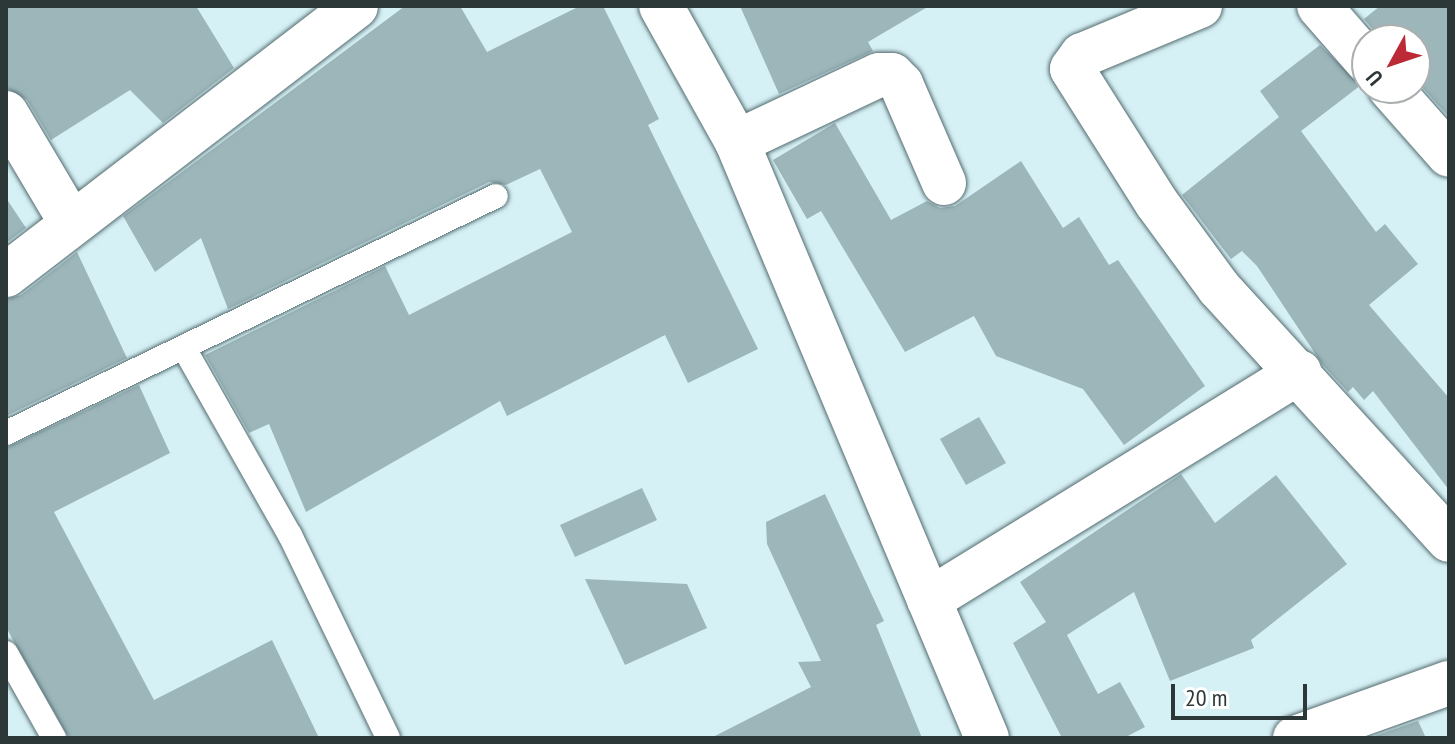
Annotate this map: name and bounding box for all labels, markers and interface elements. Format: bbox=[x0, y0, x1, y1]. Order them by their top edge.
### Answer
north arrow bbox=[1351, 24, 1431, 104]
text: U bbox=[1360, 65, 1389, 91]
scale bar bbox=[1175, 668, 1311, 718]
text: 20 m bbox=[1185, 682, 1227, 713]

